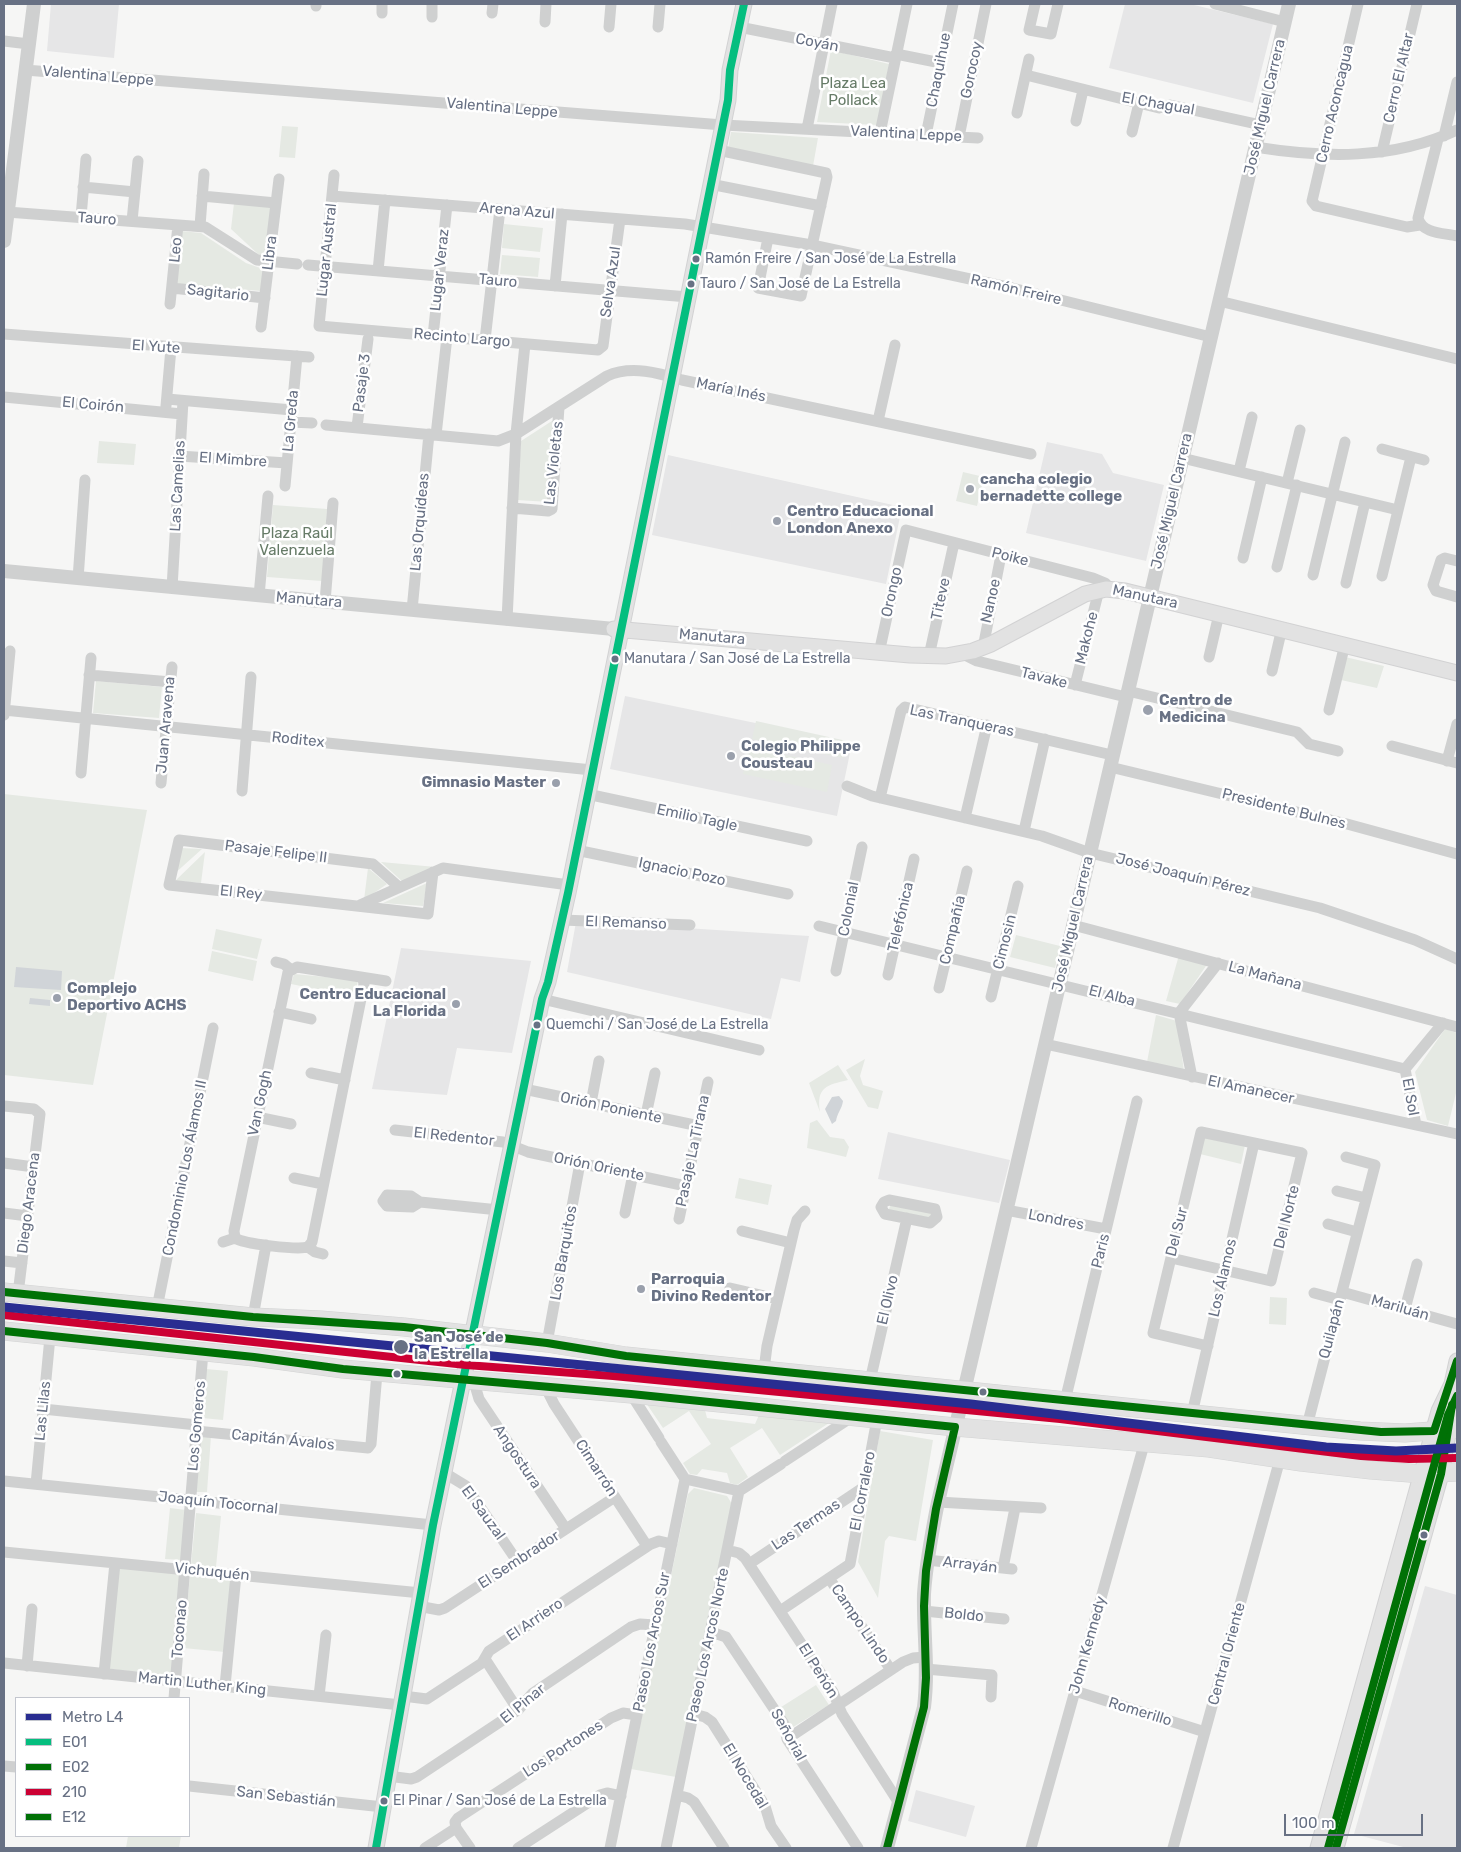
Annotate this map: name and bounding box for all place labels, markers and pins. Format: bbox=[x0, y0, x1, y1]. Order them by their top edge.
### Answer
place label: Ramón Freire / San José de La Estrella bbox=[705, 251, 956, 267]
marker: Ramón Freire / San José de La Estrella bbox=[691, 254, 701, 264]
place label: Tauro / San José de La Estrella bbox=[700, 276, 901, 292]
marker: Tauro / San José de La Estrella bbox=[686, 279, 696, 289]
place label: cancha colegio bernadette college bbox=[980, 471, 1122, 506]
marker: cancha colegio bernadette college bbox=[964, 483, 976, 495]
place label: Centro Educacional London Anexo bbox=[787, 503, 934, 538]
marker: Centro Educacional London Anexo bbox=[771, 515, 783, 527]
place label: Manutara / San José de La Estrella bbox=[624, 651, 850, 667]
marker: Manutara / San José de La Estrella bbox=[610, 654, 620, 664]
place label: Centro de Medicina bbox=[1159, 692, 1232, 727]
marker: Centro de Medicina bbox=[1141, 703, 1155, 717]
place label: Colegio Philippe Cousteau bbox=[741, 738, 861, 773]
marker: Colegio Philippe Cousteau bbox=[725, 750, 737, 762]
place label: Gimnasio Master bbox=[421, 774, 546, 792]
marker: Gimnasio Master bbox=[550, 777, 562, 789]
place label: Complejo Deportivo ACHS bbox=[67, 980, 187, 1015]
place label: Centro Educacional La Florida bbox=[299, 986, 446, 1021]
marker: Complejo Deportivo ACHS bbox=[51, 992, 63, 1004]
marker: Centro Educacional La Florida bbox=[450, 998, 462, 1010]
place label: Quemchi / San José de La Estrella bbox=[546, 1017, 768, 1033]
marker: Quemchi / San José de La Estrella bbox=[532, 1020, 542, 1030]
place label: Parroquia Divino Redentor bbox=[651, 1271, 771, 1306]
marker: Parroquia Divino Redentor bbox=[635, 1283, 647, 1295]
place label: San José de la Estrella bbox=[414, 1329, 504, 1364]
marker: San José de la Estrella bbox=[392, 1338, 410, 1356]
unlabelled marker bbox=[392, 1369, 402, 1379]
unlabelled marker bbox=[978, 1387, 988, 1397]
unlabelled marker bbox=[1419, 1530, 1429, 1540]
place label: El Pinar / San José de La Estrella bbox=[393, 1793, 607, 1809]
marker: El Pinar / San José de La Estrella bbox=[379, 1796, 389, 1806]

